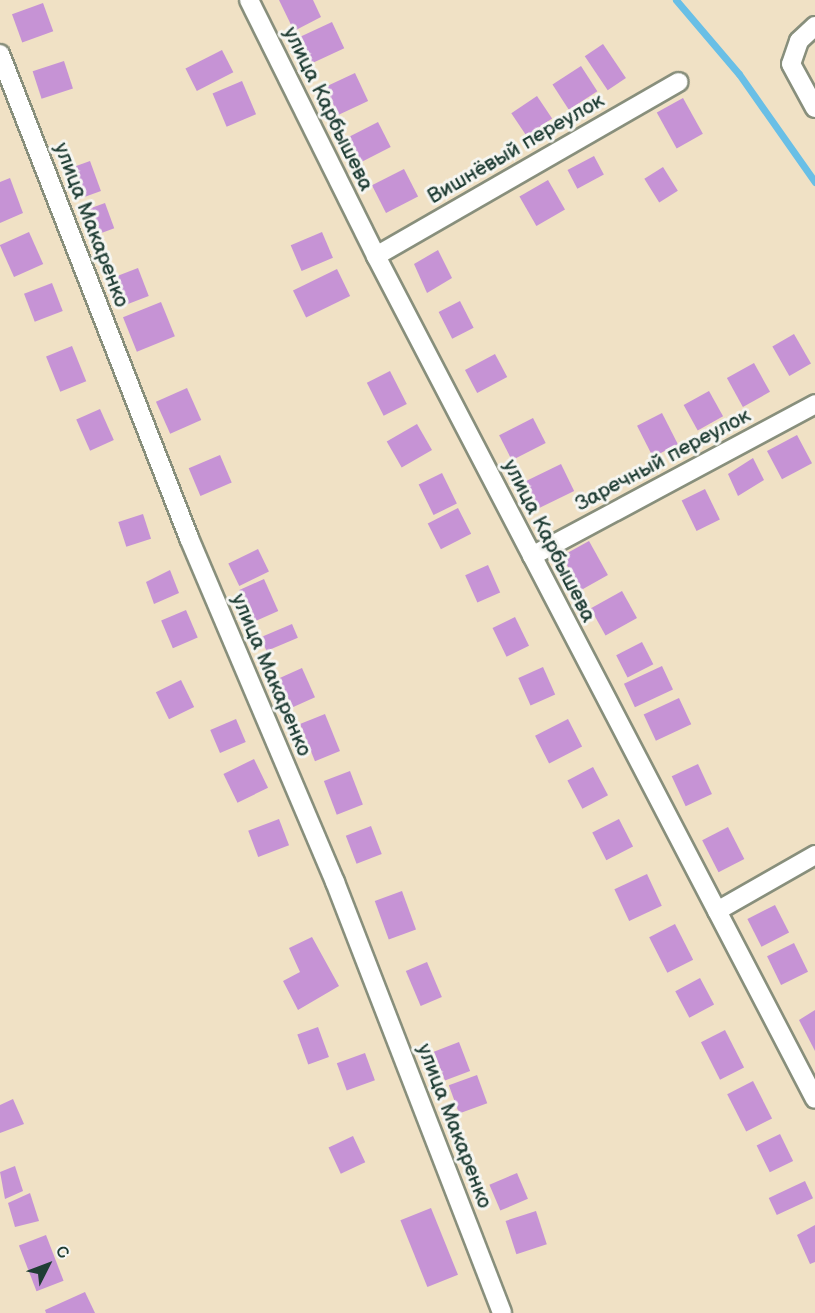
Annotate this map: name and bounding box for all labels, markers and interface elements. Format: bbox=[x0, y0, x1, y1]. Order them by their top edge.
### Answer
street label: улица Карбышева bbox=[277, 23, 379, 195]
street label: Вишнёвый переулок bbox=[423, 88, 609, 210]
street label: улица Макаренко bbox=[48, 139, 134, 311]
street label: Заречный переулок bbox=[571, 403, 755, 517]
street label: улица Карбышева bbox=[497, 455, 601, 627]
street label: улица Макаренко bbox=[225, 590, 317, 760]
street label: улица Макаренко bbox=[411, 1040, 497, 1212]
north arrow bbox=[18, 1235, 78, 1295]
text: С bbox=[51, 1242, 73, 1263]

